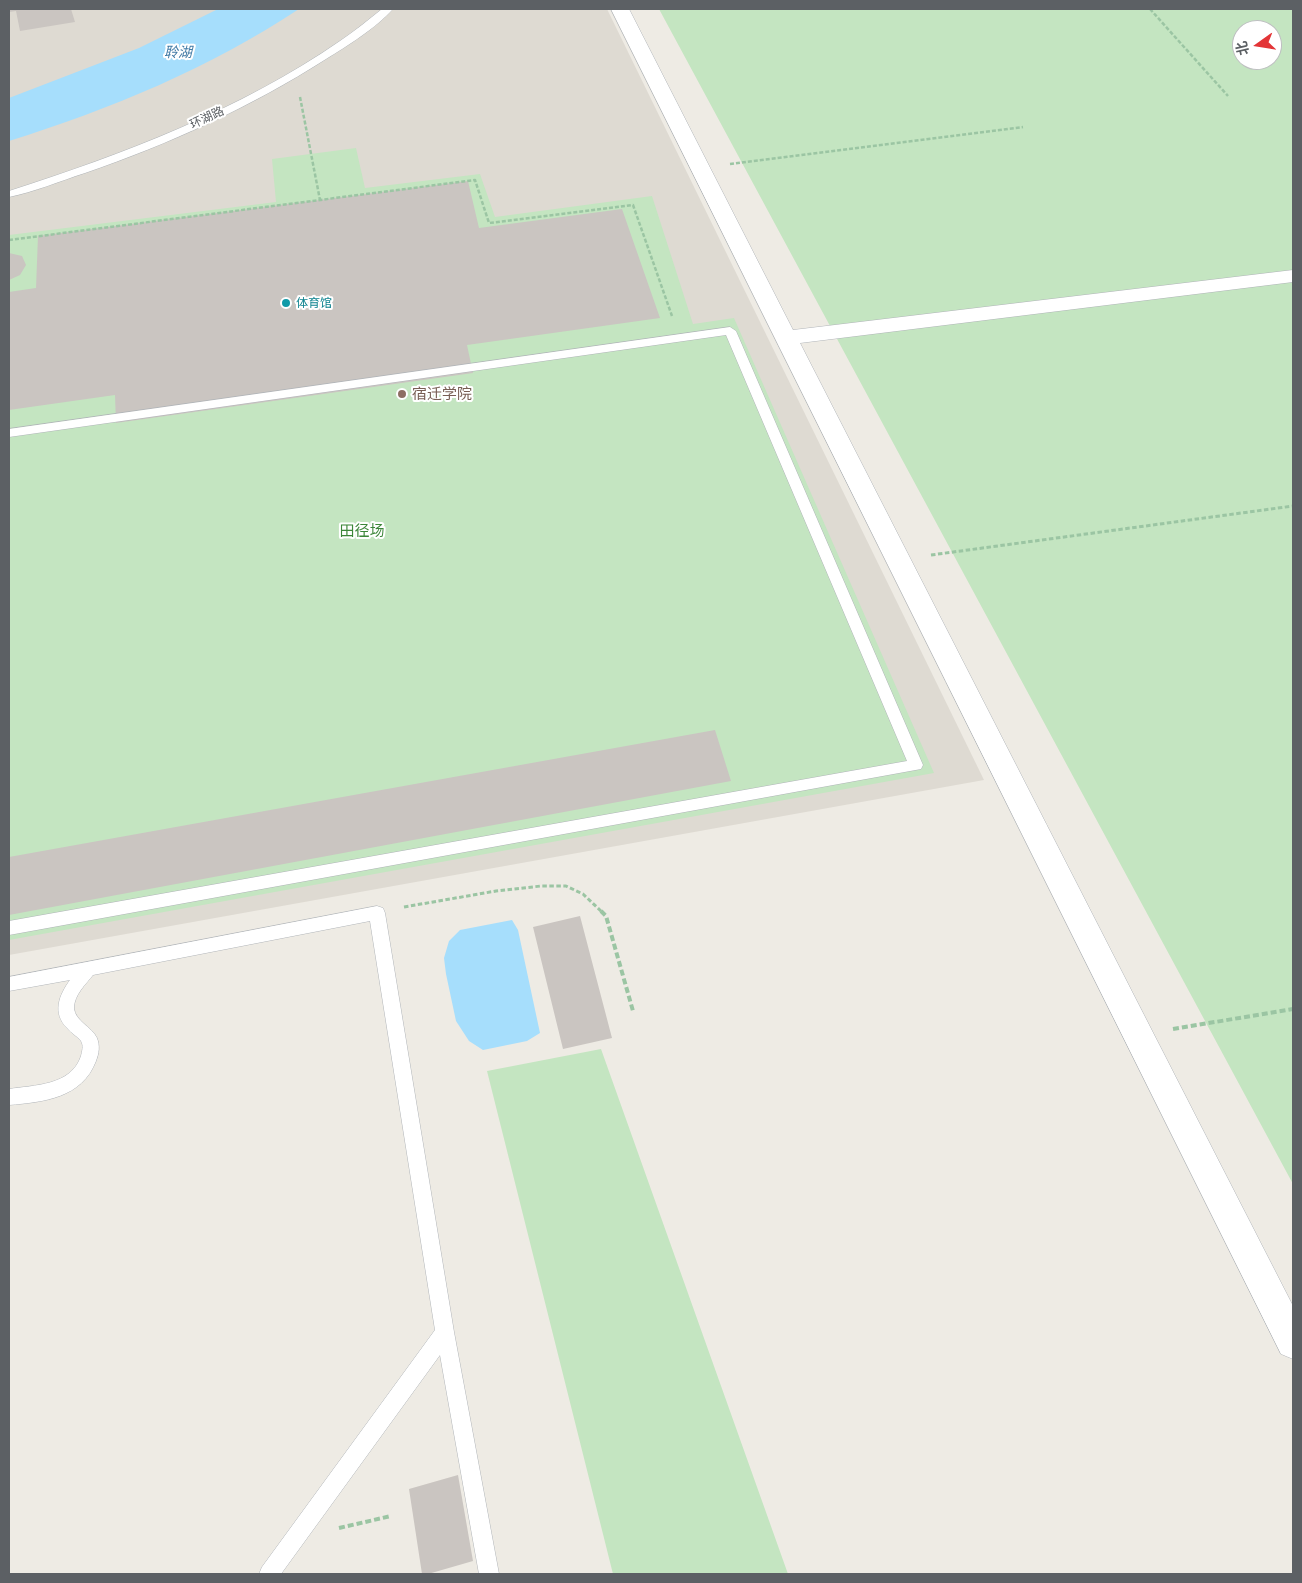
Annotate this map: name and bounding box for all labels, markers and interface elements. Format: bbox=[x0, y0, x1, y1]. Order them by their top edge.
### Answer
north arrow bbox=[1232, 20, 1282, 70]
text: 北 bbox=[1235, 40, 1252, 57]
water label: 聆湖 bbox=[164, 45, 192, 61]
street label: 环湖路 bbox=[188, 104, 226, 132]
place label: 体育馆 bbox=[296, 296, 332, 310]
marker: 体育馆 bbox=[280, 297, 292, 309]
place label: 宿迁学院 bbox=[412, 385, 472, 403]
marker: 宿迁学院 bbox=[396, 388, 408, 400]
park label: 田径场 bbox=[340, 522, 384, 540]

